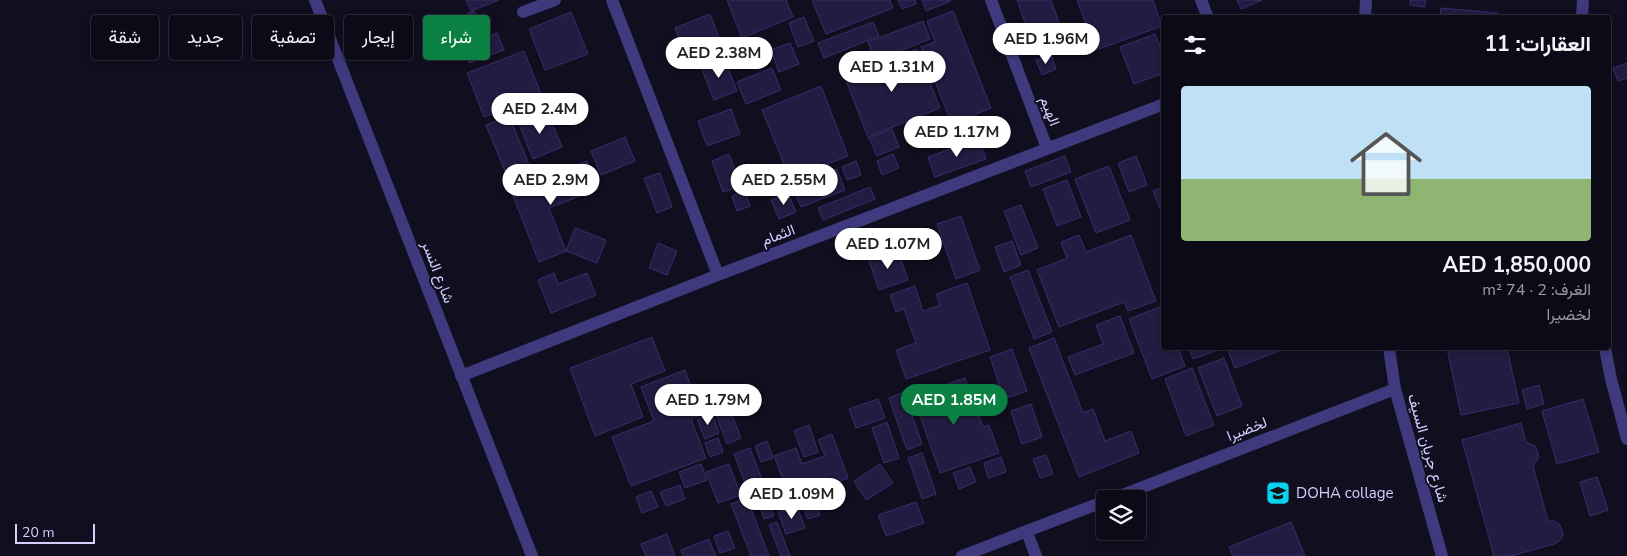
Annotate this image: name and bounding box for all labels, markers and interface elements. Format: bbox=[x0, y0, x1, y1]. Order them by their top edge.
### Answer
chip: شقة bbox=[91, 15, 159, 60]
chip: جديد bbox=[169, 15, 242, 60]
chip: تصفية bbox=[252, 15, 334, 60]
chip: إيجار bbox=[344, 15, 413, 60]
chip: شراء bbox=[423, 15, 490, 60]
pin: AED 1.96M bbox=[989, 22, 1103, 65]
text: AED 1.96M bbox=[1004, 28, 1088, 50]
text: العقارات: 11 bbox=[1485, 30, 1591, 58]
icon: filters bbox=[1181, 31, 1209, 59]
pin: AED 2.38M bbox=[662, 36, 776, 79]
text: AED 2.38M bbox=[677, 42, 761, 64]
pin: AED 1.31M bbox=[835, 51, 949, 93]
text: AED 1.31M bbox=[850, 56, 934, 78]
pin: AED 2.4M bbox=[488, 92, 592, 135]
street label: الهيم bbox=[1035, 93, 1065, 129]
text: AED 2.4M bbox=[502, 98, 578, 120]
pin: AED 1.17M bbox=[900, 116, 1014, 158]
icon: home bbox=[1341, 119, 1431, 209]
text: AED 1.17M bbox=[915, 121, 999, 143]
pin: AED 2.9M bbox=[499, 164, 603, 206]
pin: AED 2.55M bbox=[727, 164, 841, 206]
text: AED 2.9M bbox=[513, 169, 589, 191]
text: AED 2.55M bbox=[742, 169, 826, 191]
street label: الثمام bbox=[758, 219, 798, 251]
pin: AED 1.07M bbox=[831, 228, 945, 270]
text: AED 1.07M bbox=[846, 233, 930, 255]
street label: شارع النسر bbox=[416, 237, 459, 307]
text: AED 1,850,000 bbox=[1443, 251, 1591, 279]
text: الغرف: 2 · 74 m² bbox=[1482, 279, 1591, 301]
text: لخضيرا bbox=[1547, 304, 1591, 326]
pin: AED 1.79M bbox=[651, 384, 765, 426]
pin: AED 1.85M bbox=[897, 384, 1011, 426]
text: AED 1.79M bbox=[666, 389, 750, 411]
text: AED 1.85M bbox=[912, 389, 996, 411]
street label: شارع جريان السيف bbox=[1402, 391, 1453, 505]
street label: لخضيرا bbox=[1224, 412, 1270, 446]
pin: AED 1.09M bbox=[735, 478, 849, 520]
school or university icon: DOHA collage bbox=[1265, 480, 1291, 506]
text: AED 1.09M bbox=[750, 483, 834, 505]
place label: DOHA collage bbox=[1296, 483, 1394, 503]
map controls bbox=[1096, 490, 1146, 540]
button: layers bbox=[1096, 490, 1146, 540]
scale bar bbox=[15, 521, 95, 544]
text: 20 m bbox=[22, 523, 54, 542]

